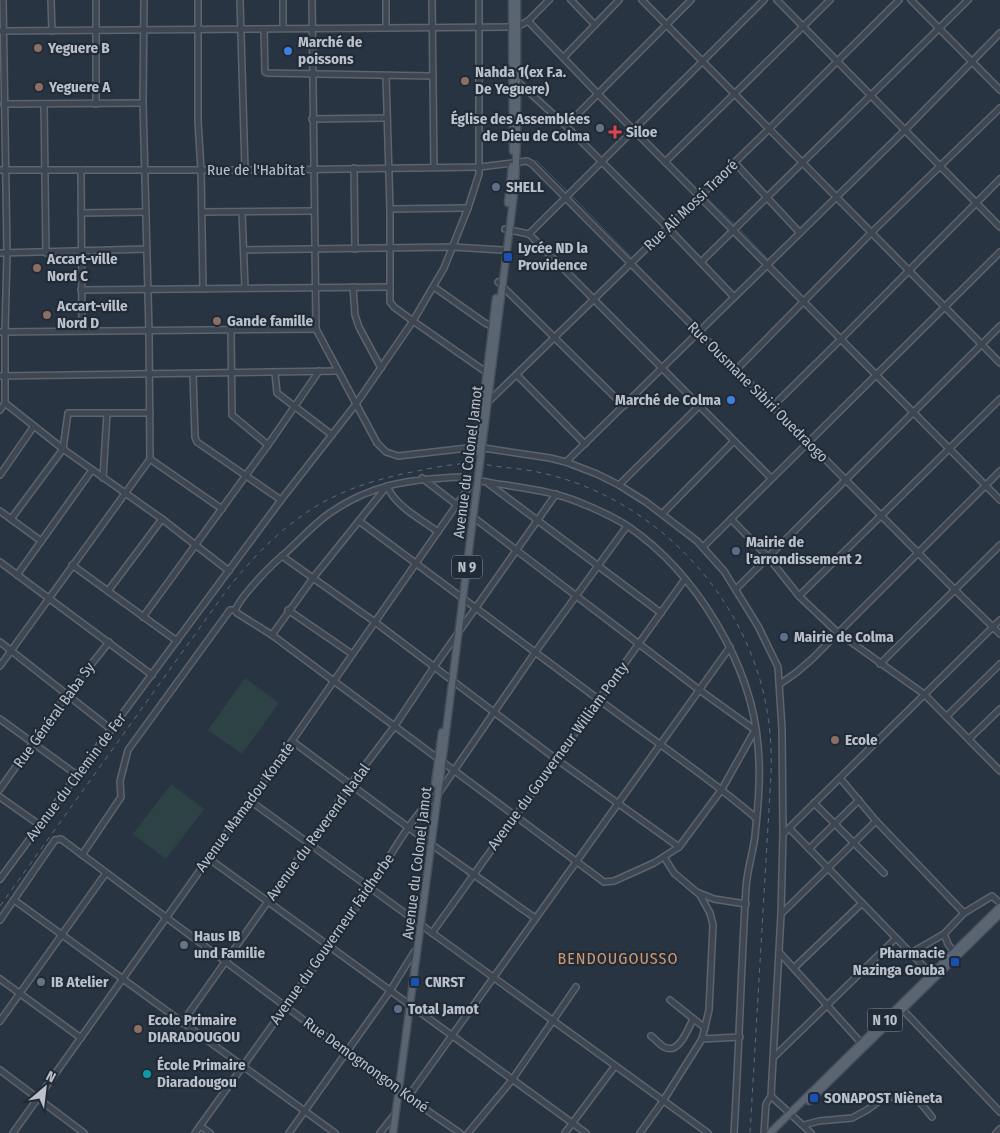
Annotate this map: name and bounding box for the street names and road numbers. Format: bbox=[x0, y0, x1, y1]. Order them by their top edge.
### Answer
street label: Rue Ali Mossi Traoré bbox=[640, 156, 742, 254]
street label: Rue de l'Habitat bbox=[207, 161, 305, 179]
street label: Rue Ousmane Sibiri Ouedraogo bbox=[684, 318, 832, 466]
street label: Avenue du Colonel Jamot bbox=[450, 385, 486, 539]
road number: N 9 bbox=[452, 556, 482, 578]
street label: Avenue du Gouverneur William Ponty bbox=[484, 658, 632, 853]
street label: Rue Général Baba Sy bbox=[10, 659, 98, 771]
street label: Avenue du Chemin de Fer bbox=[22, 709, 130, 844]
street label: Avenue Mamadou Konaté bbox=[192, 739, 298, 875]
street label: Avenue du Reverend Nadal bbox=[262, 760, 374, 904]
street label: Avenue du Colonel Jamot bbox=[399, 786, 435, 940]
street label: Avenue du Gouverneur Faidherbe bbox=[266, 850, 398, 1028]
road number: N 10 bbox=[868, 1008, 902, 1032]
street label: Rue Demognongon Koné bbox=[300, 1014, 432, 1116]

